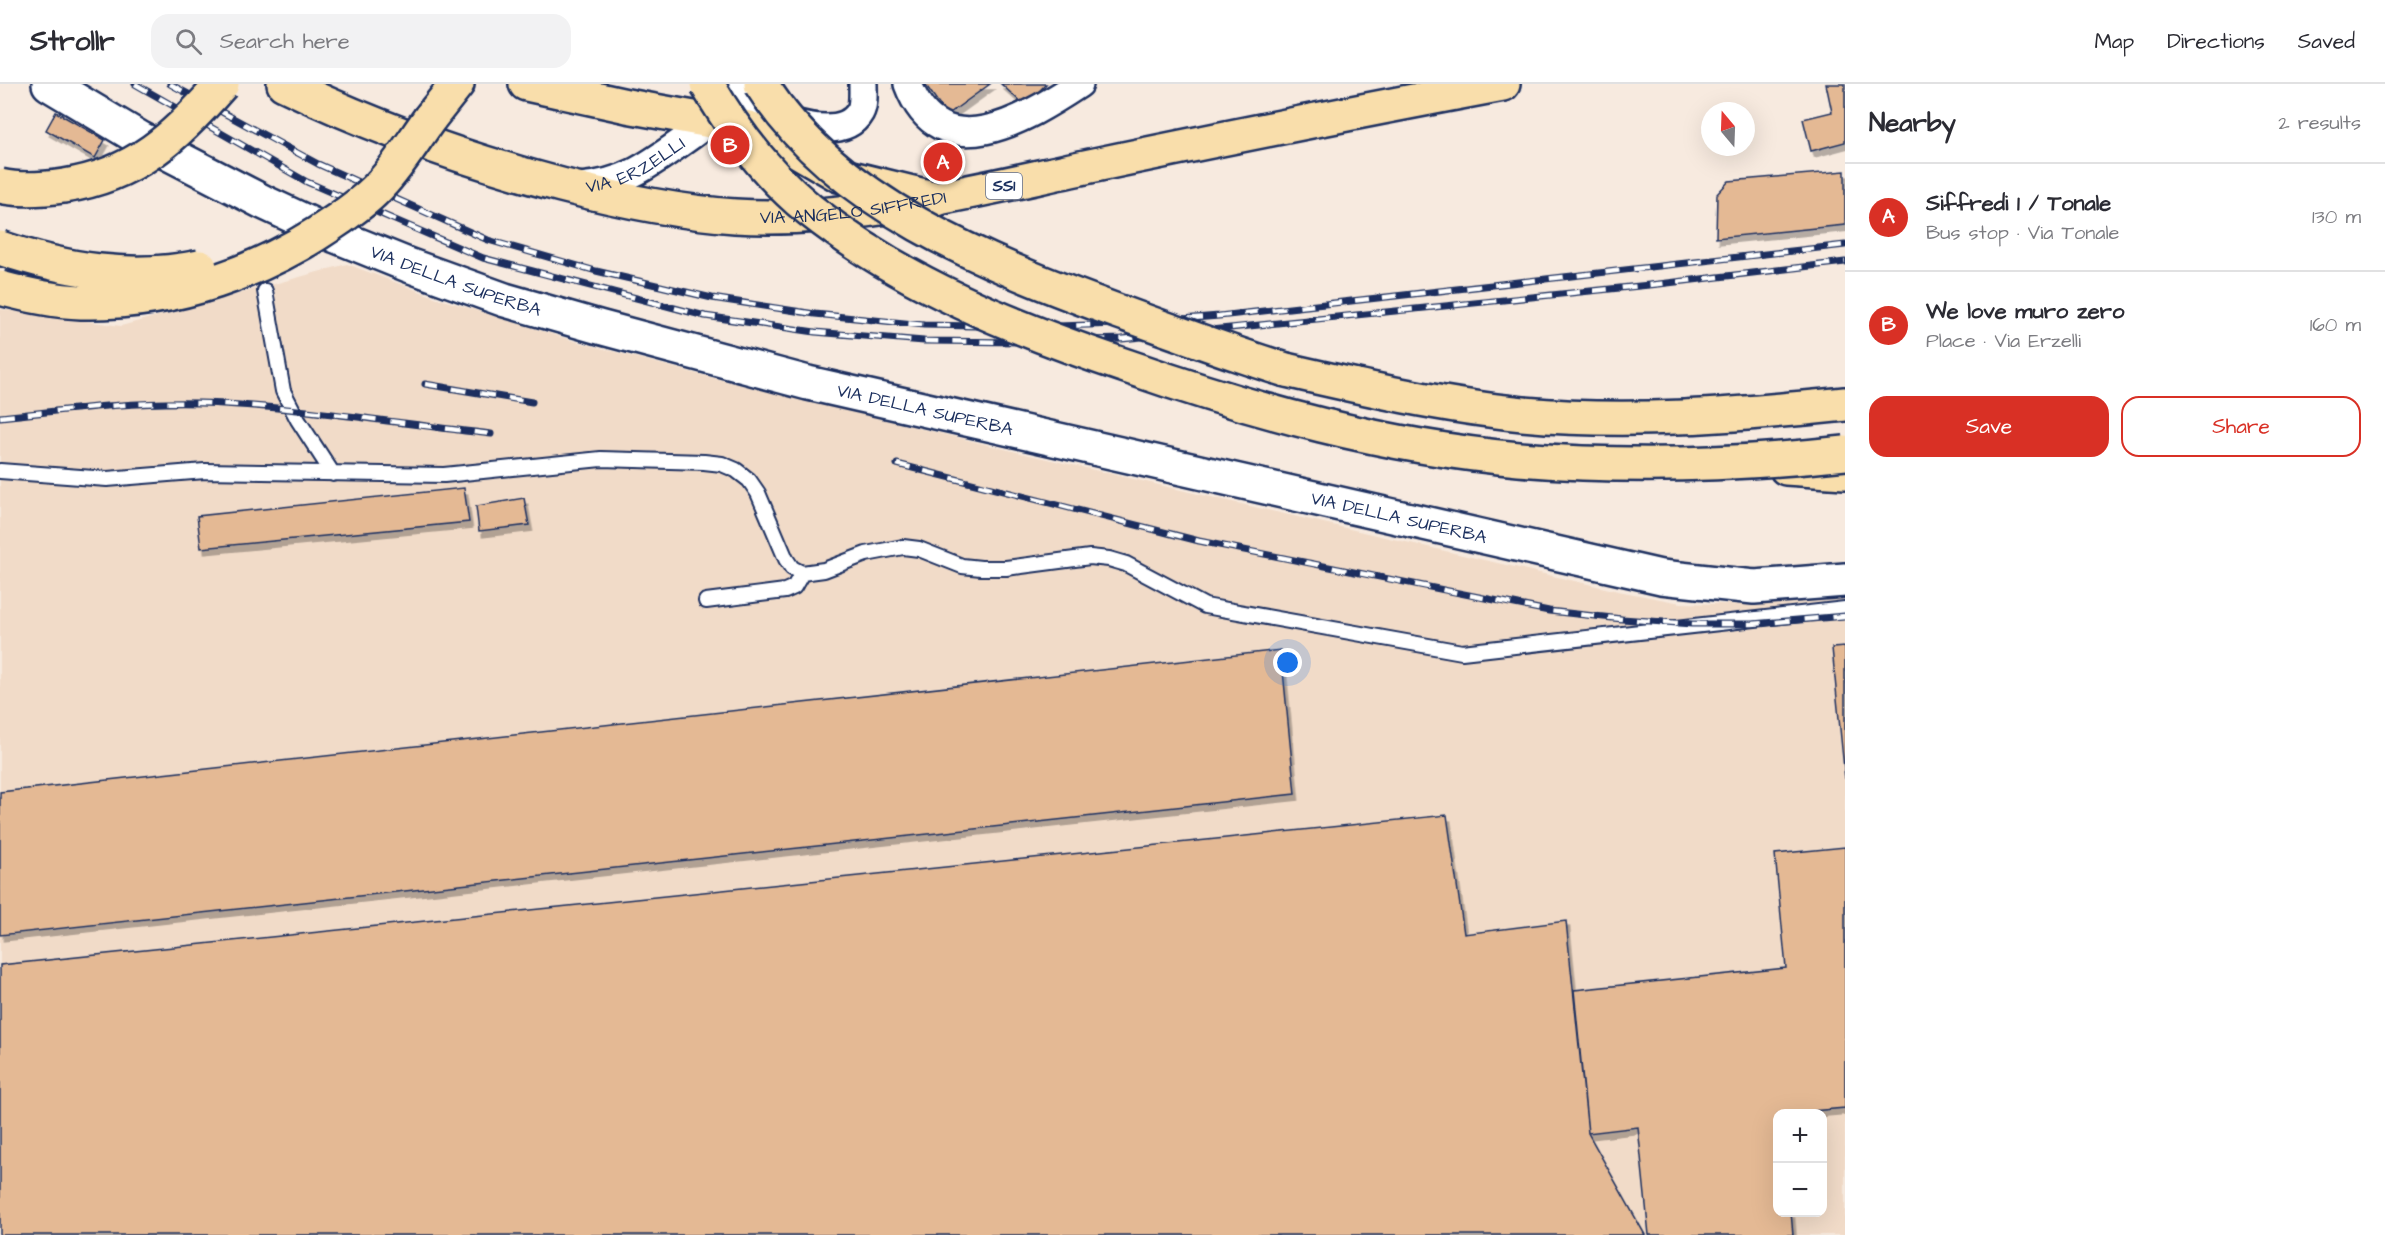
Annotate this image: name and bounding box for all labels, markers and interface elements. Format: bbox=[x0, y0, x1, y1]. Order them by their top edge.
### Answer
search box bbox=[151, 14, 571, 68]
text: Strollr bbox=[30, 22, 115, 61]
icon: search bbox=[172, 25, 205, 58]
text: Search here bbox=[220, 26, 350, 57]
text: Map bbox=[2094, 27, 2134, 56]
text: Directions bbox=[2167, 27, 2265, 56]
text: Saved bbox=[2298, 27, 2355, 56]
north arrow bbox=[1701, 102, 1755, 156]
text: Nearby bbox=[1869, 105, 1956, 141]
text: 2 results bbox=[2278, 109, 2361, 137]
pin: B bbox=[710, 122, 750, 168]
street label: VIA ERZELLI bbox=[584, 131, 690, 199]
pin: A bbox=[924, 140, 962, 184]
road number: SS1 bbox=[986, 173, 1022, 199]
street label: VIA ANGELO SIFFREDI bbox=[760, 184, 948, 230]
text: Siffredi 1 / Tonale bbox=[1926, 188, 2111, 219]
text: A bbox=[1882, 203, 1895, 231]
text: 130 m bbox=[2312, 203, 2361, 231]
text: Bus stop · Via Tonale bbox=[1926, 219, 2119, 247]
street label: VIA DELLA SUPERBA bbox=[367, 239, 545, 322]
text: We love muro zero bbox=[1926, 296, 2124, 327]
text: B bbox=[1881, 311, 1896, 339]
text: 160 m bbox=[2310, 311, 2361, 339]
text: Place · Via Erzelli bbox=[1926, 327, 2081, 355]
street label: VIA DELLA SUPERBA bbox=[835, 378, 1016, 442]
button: Save bbox=[1869, 396, 2109, 457]
button: Share bbox=[2121, 396, 2361, 457]
street label: VIA DELLA SUPERBA bbox=[1309, 485, 1490, 550]
your location bbox=[1273, 648, 1302, 677]
map controls bbox=[1773, 1109, 1827, 1217]
button: + bbox=[1773, 1109, 1827, 1163]
button: − bbox=[1773, 1163, 1827, 1217]

